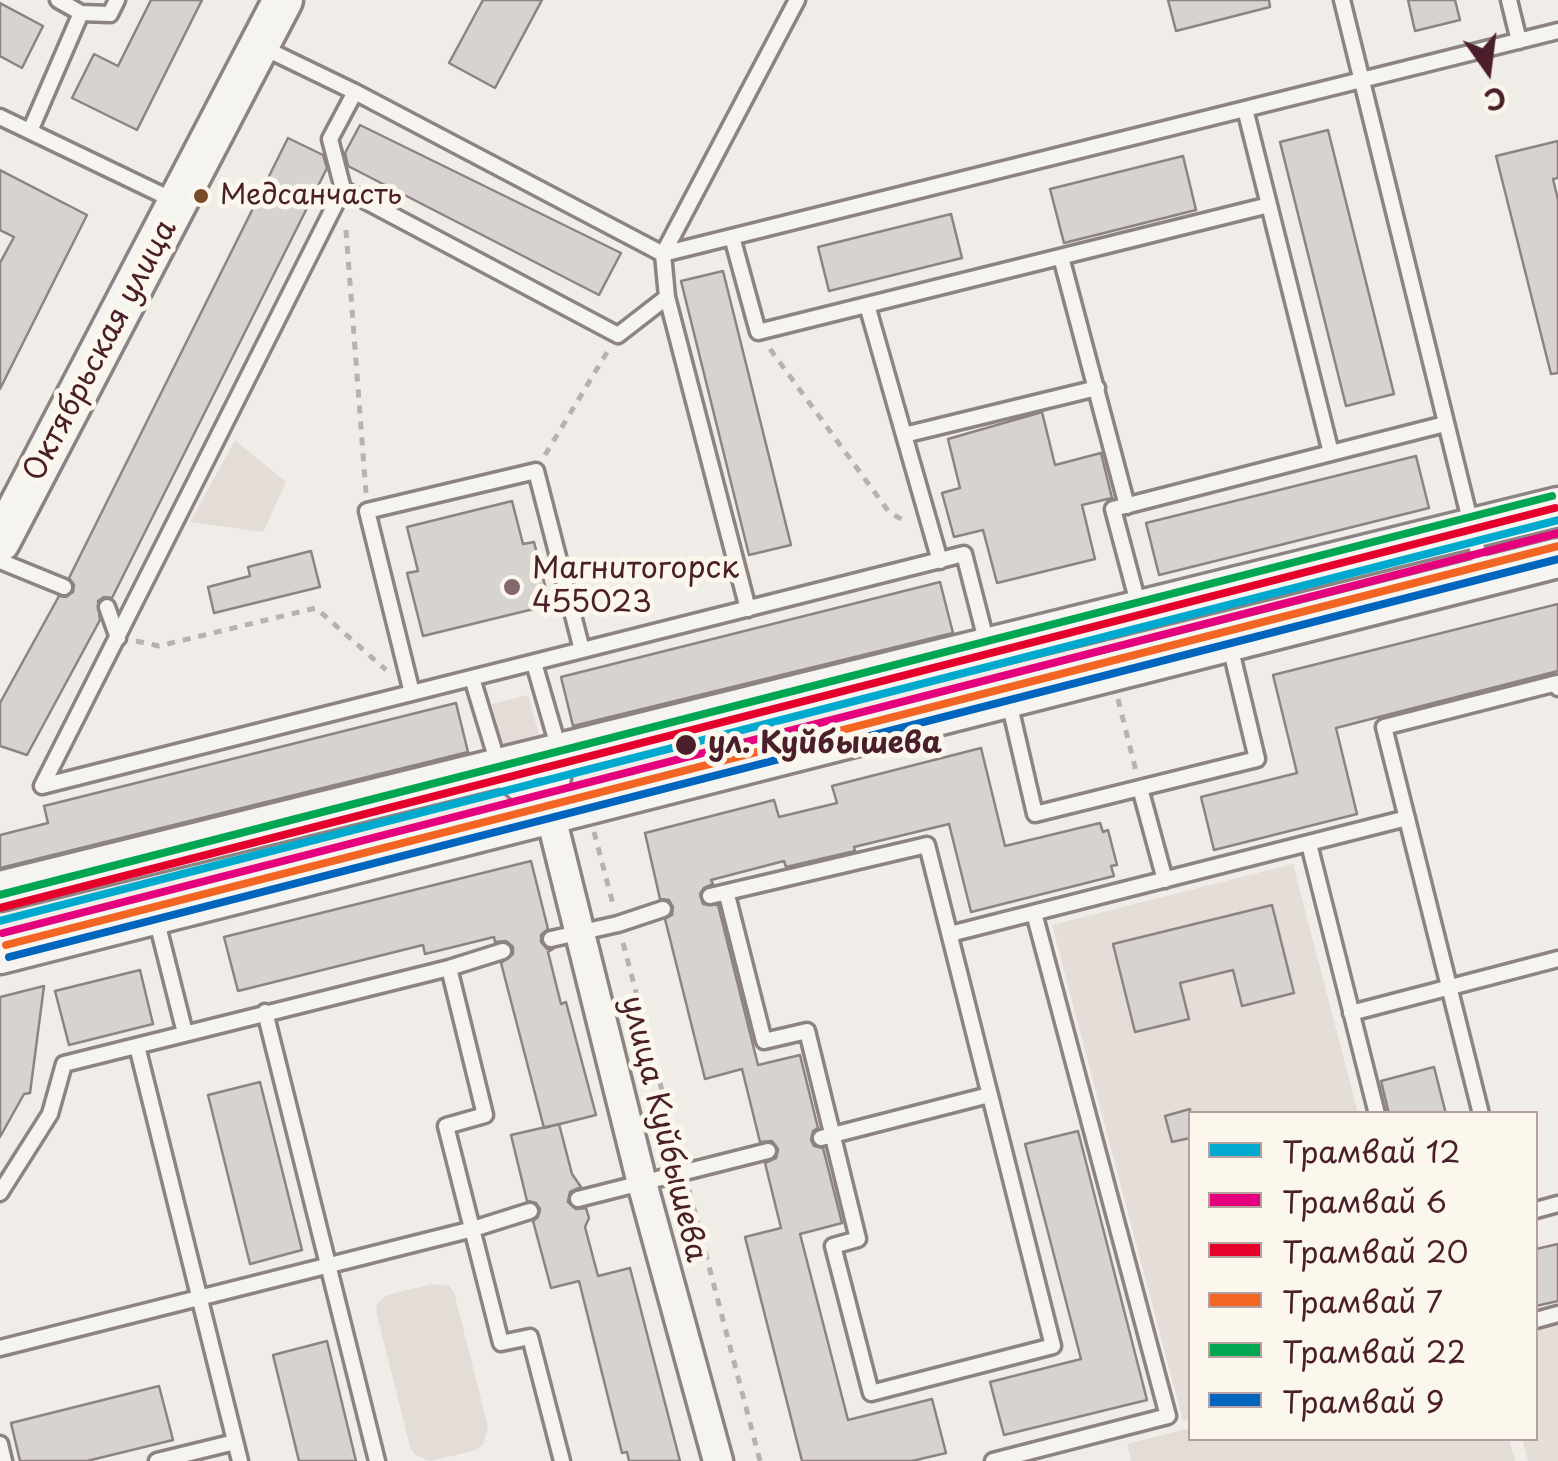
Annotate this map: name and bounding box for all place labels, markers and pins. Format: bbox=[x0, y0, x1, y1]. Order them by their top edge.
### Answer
place label: Медсанчасть bbox=[220, 179, 402, 213]
marker: Медсанчасть bbox=[191, 186, 211, 206]
place label: Магнитогорск 455023 bbox=[532, 552, 739, 622]
marker: Магнитогорск 455023 bbox=[501, 576, 523, 598]
place label: ул. Куйбышева bbox=[708, 727, 942, 763]
marker: ул. Куйбышева bbox=[673, 732, 699, 758]

